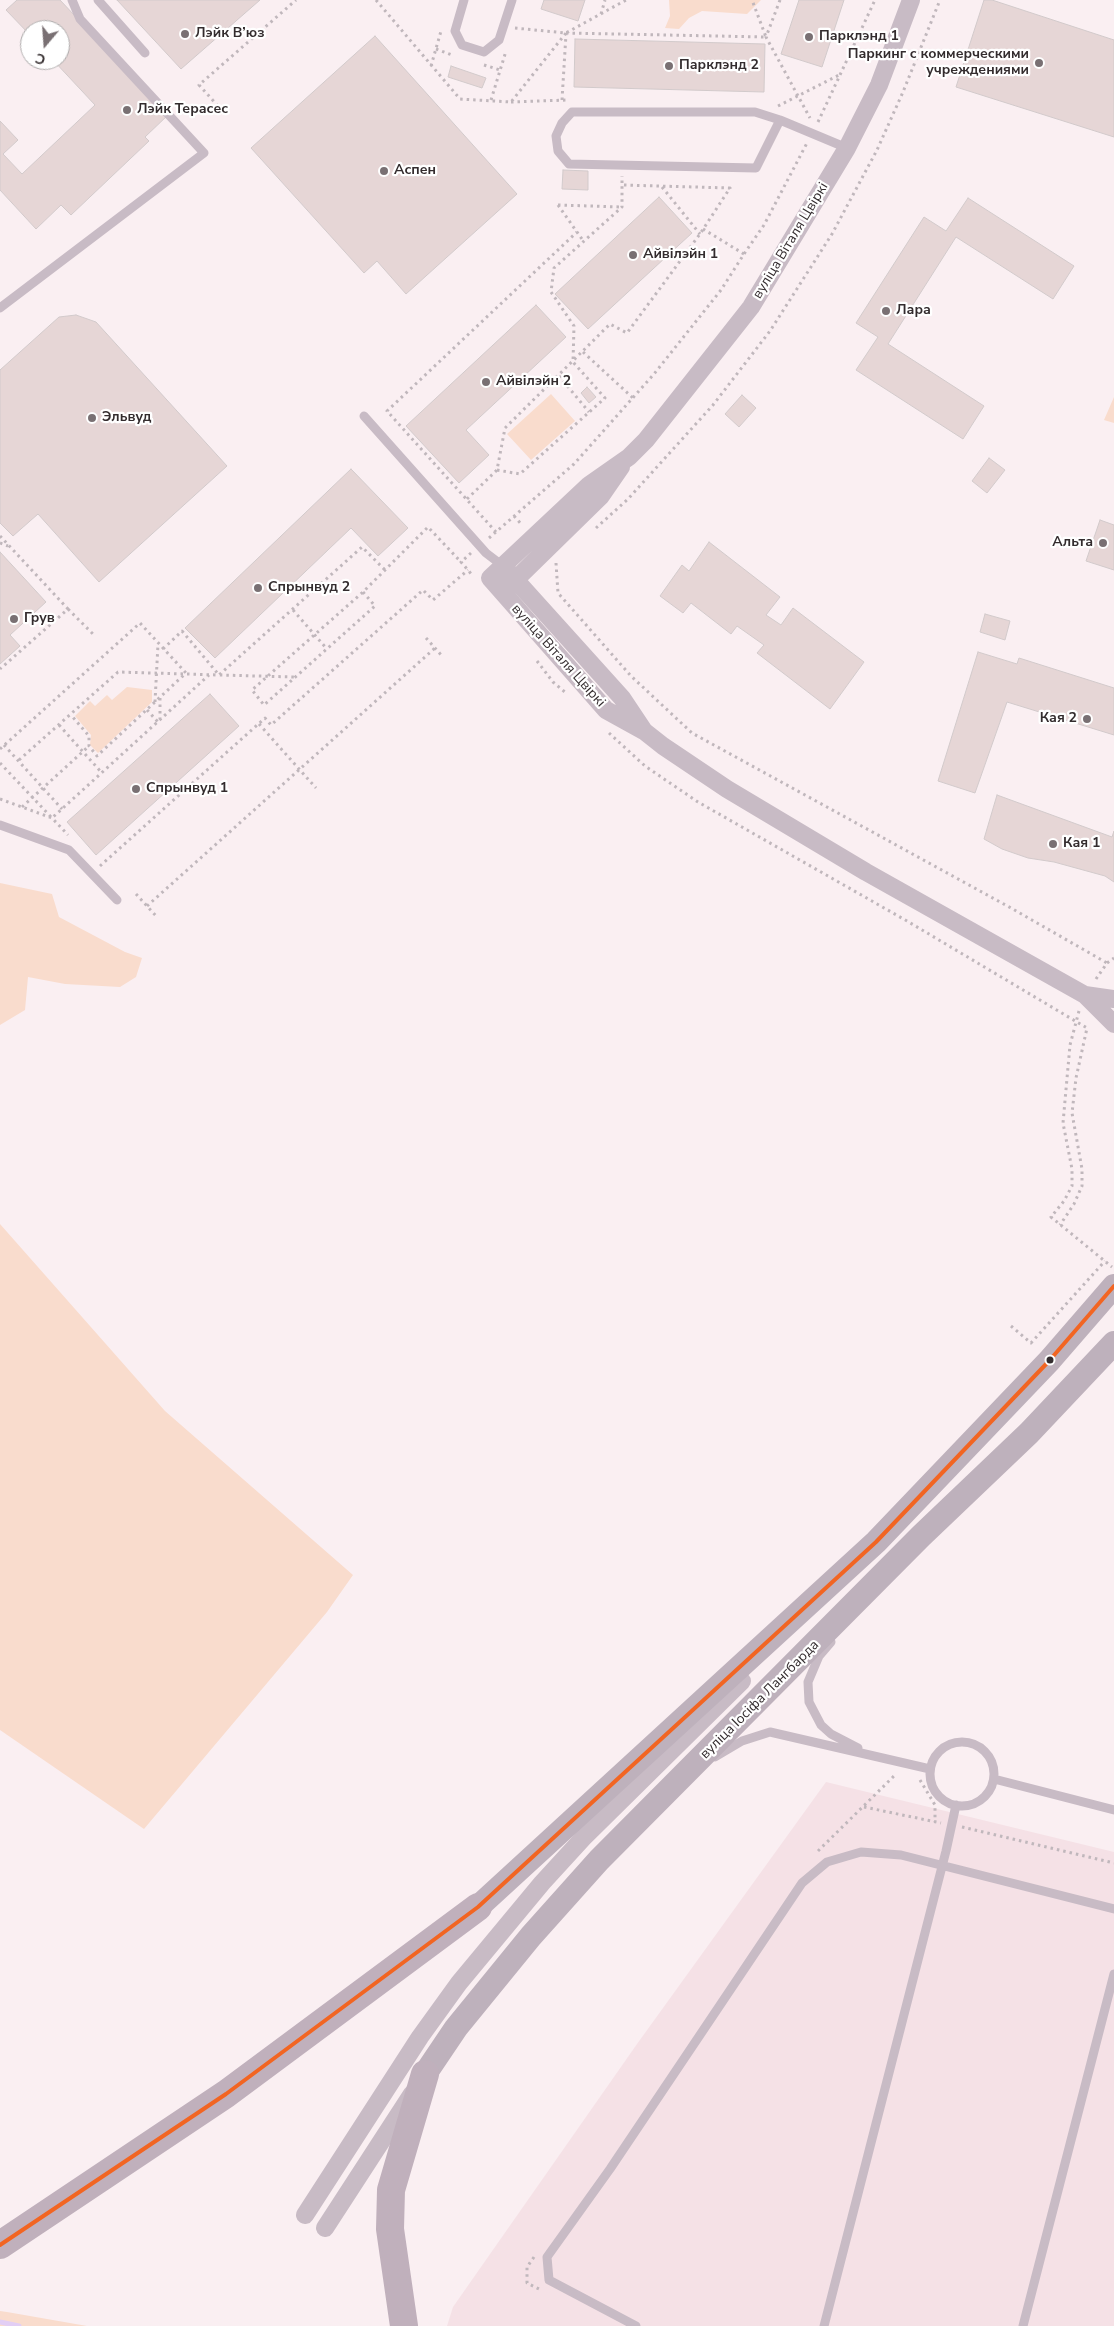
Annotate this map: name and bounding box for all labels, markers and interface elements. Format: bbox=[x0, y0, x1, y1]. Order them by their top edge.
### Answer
north arrow bbox=[20, 20, 70, 70]
place label: Лэйк В’юз bbox=[195, 26, 264, 42]
marker: Лэйк В’юз bbox=[179, 28, 191, 40]
place label: Парклэнд 1 bbox=[819, 29, 899, 45]
marker: Парклэнд 1 bbox=[803, 31, 815, 43]
place label: Паркинг с коммерческими учреждениями bbox=[848, 47, 1029, 80]
text: С bbox=[33, 48, 48, 69]
marker: Паркинг с коммерческими учреждениями bbox=[1033, 57, 1045, 69]
place label: Парклэнд 2 bbox=[679, 58, 759, 74]
marker: Парклэнд 2 bbox=[663, 60, 675, 72]
place label: Лэйк Терасес bbox=[137, 102, 228, 118]
marker: Лэйк Терасес bbox=[121, 104, 133, 116]
place label: Аспен bbox=[394, 163, 436, 179]
marker: Аспен bbox=[378, 165, 390, 177]
street label: вуліца Віталя Цвіркі bbox=[750, 180, 832, 302]
place label: Айвілэйн 1 bbox=[643, 247, 718, 263]
marker: Айвілэйн 1 bbox=[627, 249, 639, 261]
place label: Лара bbox=[896, 303, 931, 319]
marker: Лара bbox=[880, 305, 892, 317]
place label: Айвілэйн 2 bbox=[496, 374, 571, 390]
marker: Айвілэйн 2 bbox=[480, 376, 492, 388]
place label: Эльвуд bbox=[102, 410, 151, 426]
marker: Эльвуд bbox=[86, 412, 98, 424]
place label: Альта bbox=[1052, 535, 1093, 551]
marker: Альта bbox=[1097, 537, 1109, 549]
place label: Спрынвуд 2 bbox=[268, 580, 350, 596]
marker: Спрынвуд 2 bbox=[252, 582, 264, 594]
street label: вуліца Віталя Цвіркі bbox=[507, 601, 609, 711]
place label: Грув bbox=[24, 611, 55, 627]
marker: Грув bbox=[8, 613, 20, 625]
place label: Кая 2 bbox=[1040, 711, 1077, 727]
marker: Кая 2 bbox=[1081, 713, 1093, 725]
place label: Спрынвуд 1 bbox=[146, 781, 228, 797]
marker: Спрынвуд 1 bbox=[130, 783, 142, 795]
place label: Кая 1 bbox=[1063, 836, 1100, 852]
marker: Кая 1 bbox=[1047, 838, 1059, 850]
unlabelled marker bbox=[1045, 1355, 1055, 1365]
street label: вуліца Іосіфа Лангбарда bbox=[697, 1637, 823, 1763]

